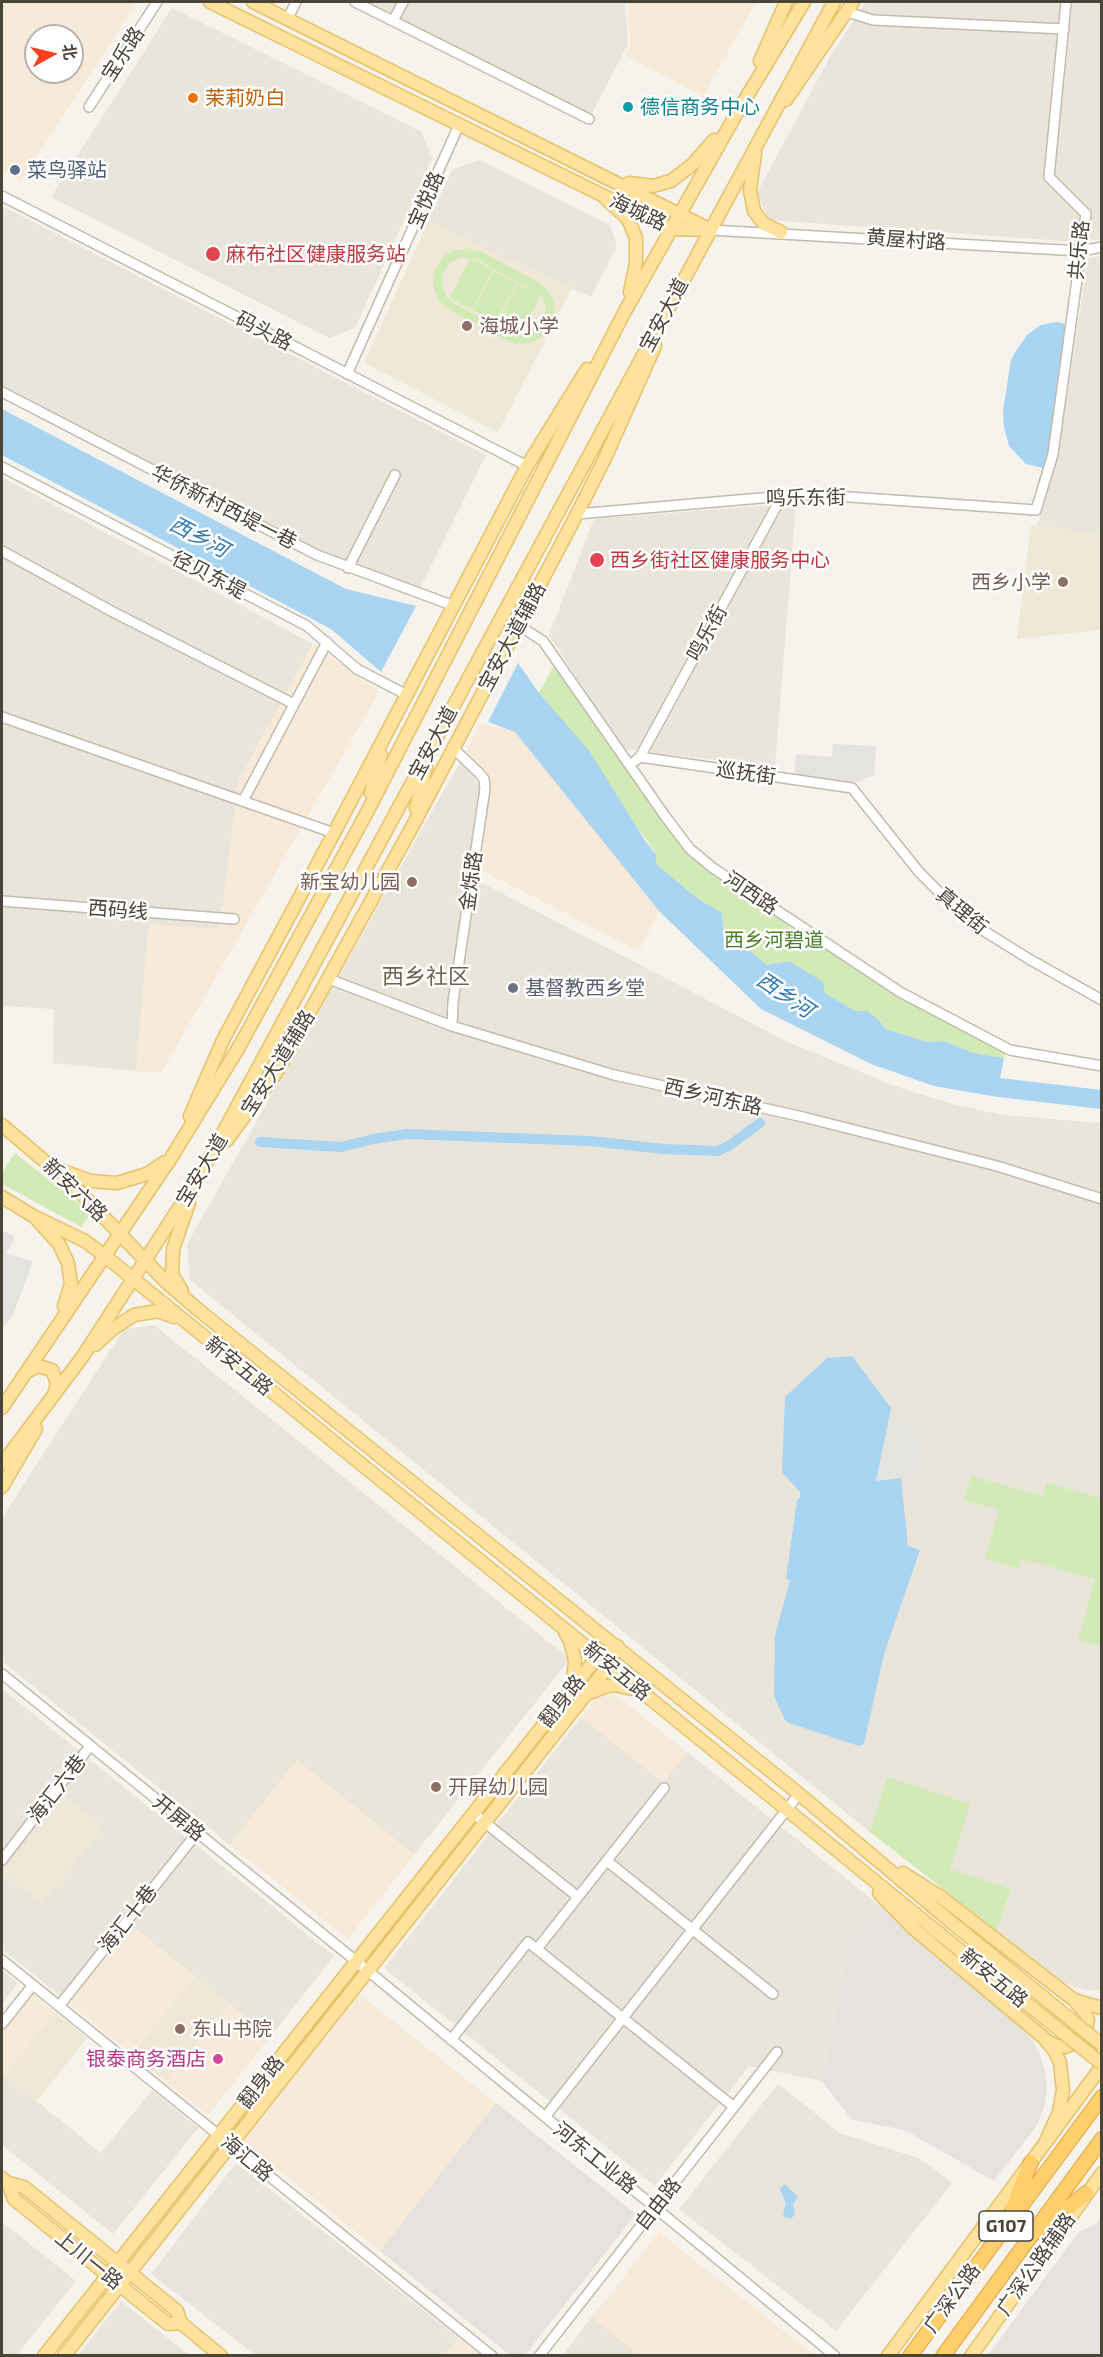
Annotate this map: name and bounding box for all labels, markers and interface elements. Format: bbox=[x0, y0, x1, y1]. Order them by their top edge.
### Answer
street label: 宝乐路 bbox=[97, 22, 149, 86]
north arrow bbox=[24, 24, 84, 84]
text: 北 bbox=[60, 42, 81, 61]
place label: 茉莉奶白 bbox=[205, 86, 285, 110]
marker: 茉莉奶白 bbox=[186, 91, 200, 105]
place label: 德信商务中心 bbox=[640, 95, 760, 119]
marker: 德信商务中心 bbox=[621, 100, 635, 114]
place label: 菜鸟驿站 bbox=[27, 158, 107, 182]
marker: 菜鸟驿站 bbox=[8, 163, 22, 177]
street label: 宝悦路 bbox=[403, 168, 449, 232]
street label: 海城路 bbox=[606, 188, 670, 236]
street label: 共乐路 bbox=[1064, 219, 1094, 281]
street label: 黄屋村路 bbox=[865, 225, 947, 255]
place label: 麻布社区健康服务站 bbox=[226, 242, 406, 266]
marker: 麻布社区健康服务站 bbox=[204, 245, 222, 263]
street label: 宝安大道 bbox=[635, 274, 693, 356]
street label: 码头路 bbox=[232, 307, 296, 355]
place label: 海城小学 bbox=[479, 314, 559, 338]
marker: 海城小学 bbox=[460, 319, 474, 333]
street label: 华侨新村西堤一巷 bbox=[147, 460, 301, 554]
street label: 鸣乐东街 bbox=[766, 485, 846, 511]
water label: 西乡河 bbox=[165, 511, 233, 563]
street label: 径贝东堤 bbox=[168, 546, 250, 604]
place label: 西乡街社区健康服务中心 bbox=[610, 548, 830, 572]
marker: 西乡街社区健康服务中心 bbox=[588, 551, 606, 569]
place label: 西乡小学 bbox=[971, 570, 1051, 594]
marker: 西乡小学 bbox=[1056, 575, 1070, 589]
street label: 宝安大道辅路 bbox=[473, 578, 551, 696]
street label: 鸣乐街 bbox=[682, 601, 732, 665]
street label: 宝安大道 bbox=[404, 702, 462, 784]
street label: 巡抚街 bbox=[715, 757, 777, 789]
street label: 金烁路 bbox=[455, 850, 487, 912]
street label: 河西路 bbox=[719, 866, 783, 920]
place label: 新宝幼儿园 bbox=[300, 870, 400, 894]
marker: 新宝幼儿园 bbox=[405, 875, 419, 889]
street label: 真理街 bbox=[931, 883, 993, 939]
street label: 西码线 bbox=[87, 896, 149, 924]
park label: 西乡河碧道 bbox=[724, 928, 824, 952]
district label: 西乡社区 bbox=[382, 964, 470, 990]
water label: 西乡河 bbox=[752, 967, 818, 1023]
place label: 基督教西乡堂 bbox=[525, 976, 645, 1000]
marker: 基督教西乡堂 bbox=[506, 981, 520, 995]
street label: 宝安大道辅路 bbox=[236, 1006, 320, 1120]
street label: 西乡河东路 bbox=[662, 1074, 764, 1120]
street label: 宝安大道 bbox=[171, 1130, 233, 1210]
street label: 新安六路 bbox=[38, 1154, 112, 1226]
street label: 新安五路 bbox=[200, 1332, 278, 1400]
street label: 新安五路 bbox=[578, 1637, 656, 1705]
street label: 翻身路 bbox=[534, 1670, 590, 1732]
street label: 海汇六巷 bbox=[23, 1750, 91, 1828]
place label: 开屏幼儿园 bbox=[448, 1775, 548, 1799]
marker: 开屏幼儿园 bbox=[429, 1780, 443, 1794]
street label: 开屏路 bbox=[148, 1790, 210, 1846]
street label: 海汇十巷 bbox=[94, 1880, 162, 1958]
street label: 新安五路 bbox=[955, 1944, 1033, 2012]
place label: 东山书院 bbox=[192, 2017, 272, 2041]
marker: 东山书院 bbox=[173, 2022, 187, 2036]
place label: 银泰商务酒店 bbox=[86, 2047, 206, 2071]
street label: 翻身路 bbox=[233, 2051, 289, 2113]
marker: 银泰商务酒店 bbox=[211, 2052, 225, 2066]
street label: 河东工业路 bbox=[549, 2117, 641, 2199]
street label: 海汇路 bbox=[216, 2130, 278, 2186]
street label: 自由路 bbox=[630, 2173, 686, 2235]
street label: 广深公路辅路 bbox=[992, 2208, 1080, 2320]
road number: G107 bbox=[979, 2211, 1033, 2241]
street label: 上川一路 bbox=[50, 2226, 128, 2294]
street label: 广深公路 bbox=[919, 2259, 985, 2337]

